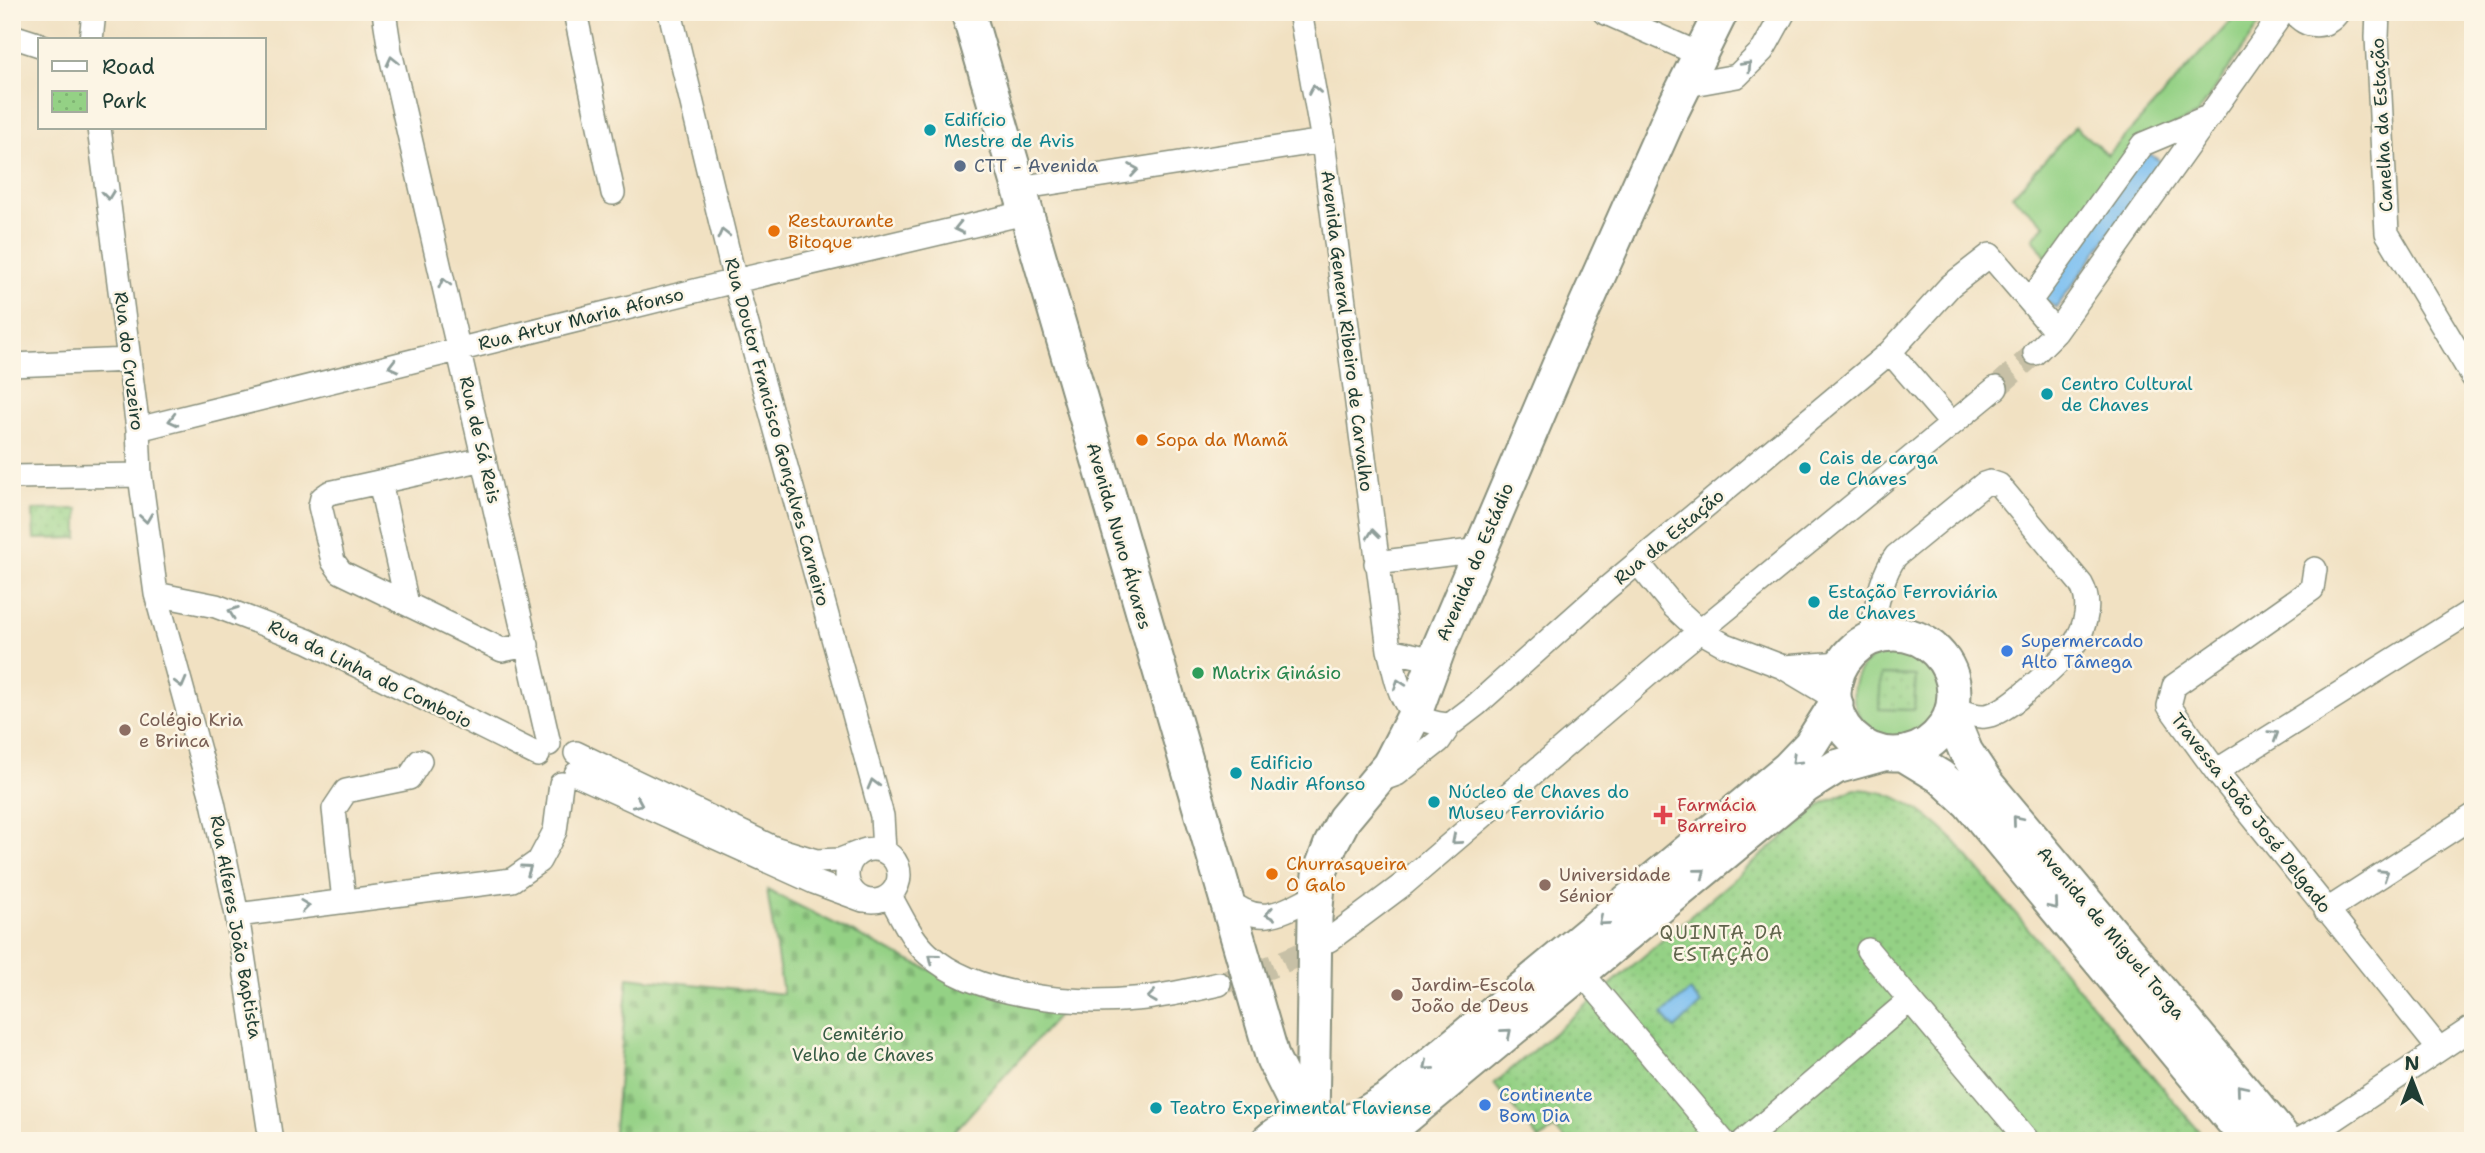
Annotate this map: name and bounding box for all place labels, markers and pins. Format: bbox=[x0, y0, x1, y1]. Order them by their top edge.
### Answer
place label: Edifício Mestre de Avis bbox=[944, 108, 1075, 153]
marker: Edifício Mestre de Avis bbox=[922, 122, 938, 138]
place label: CTT - Avenida bbox=[974, 154, 1098, 178]
marker: CTT - Avenida bbox=[952, 158, 968, 174]
place label: Restaurante Bitoque bbox=[788, 209, 894, 254]
marker: Restaurante Bitoque bbox=[766, 223, 782, 239]
place label: Centro Cultural de Chaves bbox=[2061, 372, 2193, 417]
marker: Centro Cultural de Chaves bbox=[2039, 386, 2055, 402]
place label: Sopa da Mamã bbox=[1156, 428, 1288, 452]
marker: Sopa da Mamã bbox=[1134, 432, 1150, 448]
place label: Cais de carga de Chaves bbox=[1819, 446, 1938, 491]
marker: Cais de carga de Chaves bbox=[1797, 460, 1813, 476]
place label: Estação Ferroviária de Chaves bbox=[1828, 580, 1997, 625]
marker: Estação Ferroviária de Chaves bbox=[1806, 594, 1822, 610]
place label: Supermercado Alto Tâmega bbox=[2021, 629, 2143, 674]
marker: Supermercado Alto Tâmega bbox=[1999, 643, 2015, 659]
place label: Matrix Ginásio bbox=[1212, 661, 1341, 685]
marker: Matrix Ginásio bbox=[1190, 665, 1206, 681]
place label: Colégio Kria e Brinca bbox=[139, 708, 243, 753]
marker: Colégio Kria e Brinca bbox=[117, 722, 133, 738]
place label: Edificio Nadir Afonso bbox=[1250, 751, 1365, 796]
marker: Edificio Nadir Afonso bbox=[1228, 765, 1244, 781]
place label: Núcleo de Chaves do Museu Ferroviário bbox=[1448, 780, 1629, 825]
place label: Farmácia Barreiro bbox=[1677, 793, 1756, 838]
marker: Núcleo de Chaves do Museu Ferroviário bbox=[1426, 794, 1442, 810]
marker: Farmácia Barreiro bbox=[1655, 807, 1671, 823]
place label: Churrasqueira O Galo bbox=[1286, 852, 1407, 897]
place label: Universidade Sénior bbox=[1559, 863, 1671, 908]
marker: Churrasqueira O Galo bbox=[1264, 866, 1280, 882]
marker: Universidade Sénior bbox=[1537, 877, 1553, 893]
place label: Jardim-Escola João de Deus bbox=[1411, 973, 1535, 1018]
marker: Jardim-Escola João de Deus bbox=[1389, 987, 1405, 1003]
place label: Continente Bom Dia bbox=[1499, 1083, 1593, 1128]
place label: Teatro Experimental Flaviense bbox=[1170, 1096, 1432, 1120]
marker: Continente Bom Dia bbox=[1477, 1097, 1493, 1113]
marker: Teatro Experimental Flaviense bbox=[1148, 1100, 1164, 1116]

